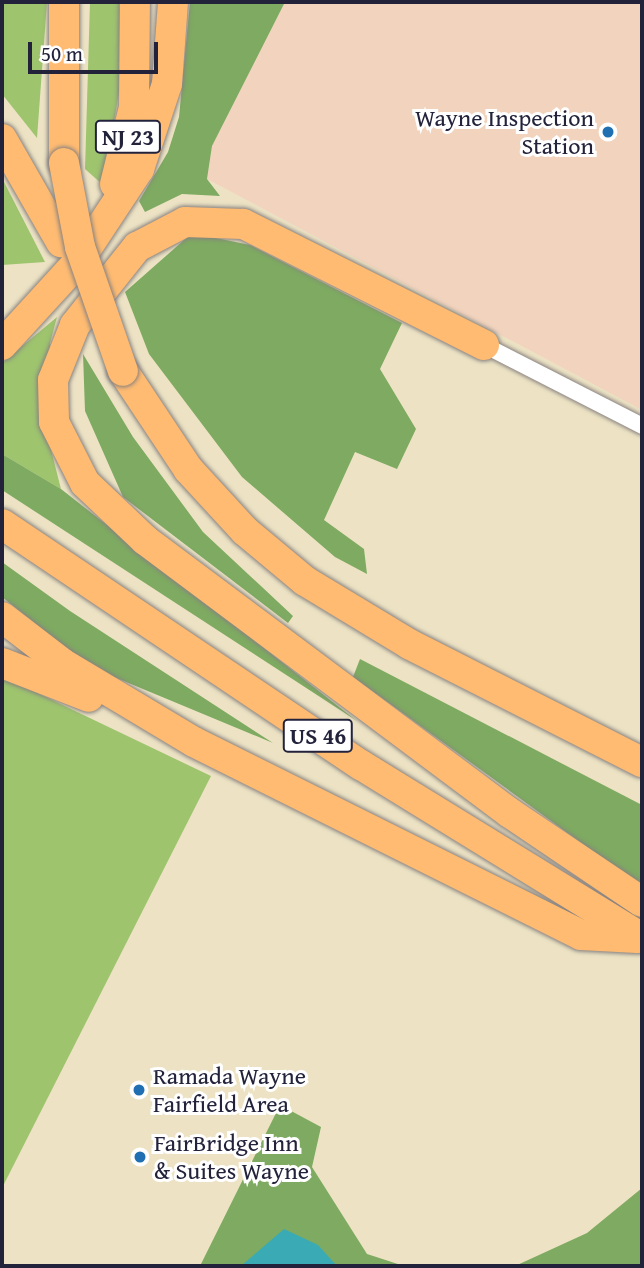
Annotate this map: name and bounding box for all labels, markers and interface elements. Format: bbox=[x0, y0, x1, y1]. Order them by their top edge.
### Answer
scale bar bbox=[32, 28, 161, 72]
text: 50 m bbox=[41, 38, 83, 69]
place label: Wayne Inspection Station bbox=[415, 104, 594, 160]
road number: NJ 23 bbox=[95, 118, 161, 156]
marker: Wayne Inspection Station bbox=[600, 124, 616, 140]
road number: US 46 bbox=[281, 716, 355, 756]
place label: Ramada Wayne Fairfield Area bbox=[153, 1062, 306, 1118]
marker: Ramada Wayne Fairfield Area bbox=[131, 1082, 147, 1098]
place label: FairBridge Inn & Suites Wayne bbox=[154, 1129, 309, 1185]
marker: FairBridge Inn & Suites Wayne bbox=[132, 1149, 148, 1165]

